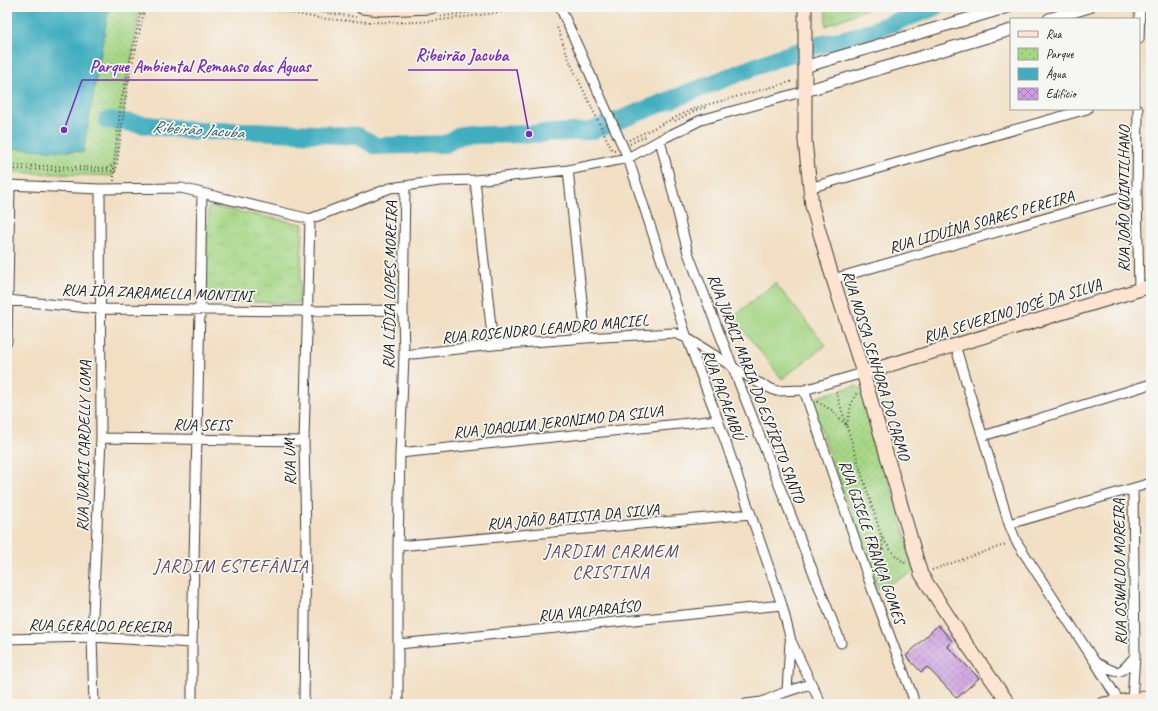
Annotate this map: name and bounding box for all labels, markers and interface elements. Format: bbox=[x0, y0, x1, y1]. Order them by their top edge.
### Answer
legend bbox=[1010, 18, 1140, 110]
text: Rua bbox=[1046, 26, 1063, 42]
callout: Ribeirão Jacuba bbox=[408, 41, 517, 70]
text: Ribeirão Jacuba bbox=[416, 45, 510, 66]
text: Parque bbox=[1046, 46, 1075, 62]
callout: Parque Ambiental Remanso das Águas bbox=[82, 51, 318, 80]
text: Parque Ambiental Remanso das Águas bbox=[90, 56, 312, 77]
text: Água bbox=[1046, 66, 1067, 82]
text: Edifício bbox=[1046, 86, 1078, 102]
water label: Ribeirão Jacuba bbox=[152, 116, 246, 143]
street label: RUA JOÃO QUINTILHANO bbox=[1114, 124, 1134, 272]
street label: RUA LIDUÍNA SOARES PEREIRA bbox=[887, 186, 1077, 258]
street label: RUA LÍDIA LOPES MOREIRA bbox=[379, 200, 401, 369]
street label: RUA NOSSA SENHORA DO CARMO bbox=[838, 268, 915, 464]
street label: RUA JURACI MARIA DO ESPÍRITO SANTO bbox=[703, 271, 810, 507]
street label: RUA SEVERINO JOSÉ DA SILVA bbox=[921, 274, 1105, 348]
street label: RUA IDA ZARAMELLA MONTINI bbox=[61, 280, 256, 306]
street label: RUA ROSENDRO LEANDRO MACIEL bbox=[441, 310, 650, 348]
street label: RUA PACAEMBÚ bbox=[698, 347, 750, 445]
street label: RUA JURACI CARDELLY LOMA bbox=[73, 359, 96, 532]
street label: RUA JOAQUIM JERONIMO DA SILVA bbox=[452, 401, 665, 443]
street label: RUA SEIS bbox=[173, 414, 233, 436]
street label: RUA UM bbox=[280, 437, 300, 486]
street label: RUA GISELE FRANÇA GOMES bbox=[835, 458, 910, 629]
street label: RUA OSWALDO MOREIRA bbox=[1109, 497, 1131, 646]
street label: RUA JOÃO BATISTA DA SILVA bbox=[486, 499, 661, 534]
district label: JARDIM CARMEM CRISTINA bbox=[543, 540, 679, 583]
district label: JARDIM ESTEFÂNIA bbox=[152, 555, 309, 577]
street label: RUA VALPARAÍSO bbox=[537, 595, 643, 626]
street label: RUA GERALDO PEREIRA bbox=[28, 615, 173, 637]

